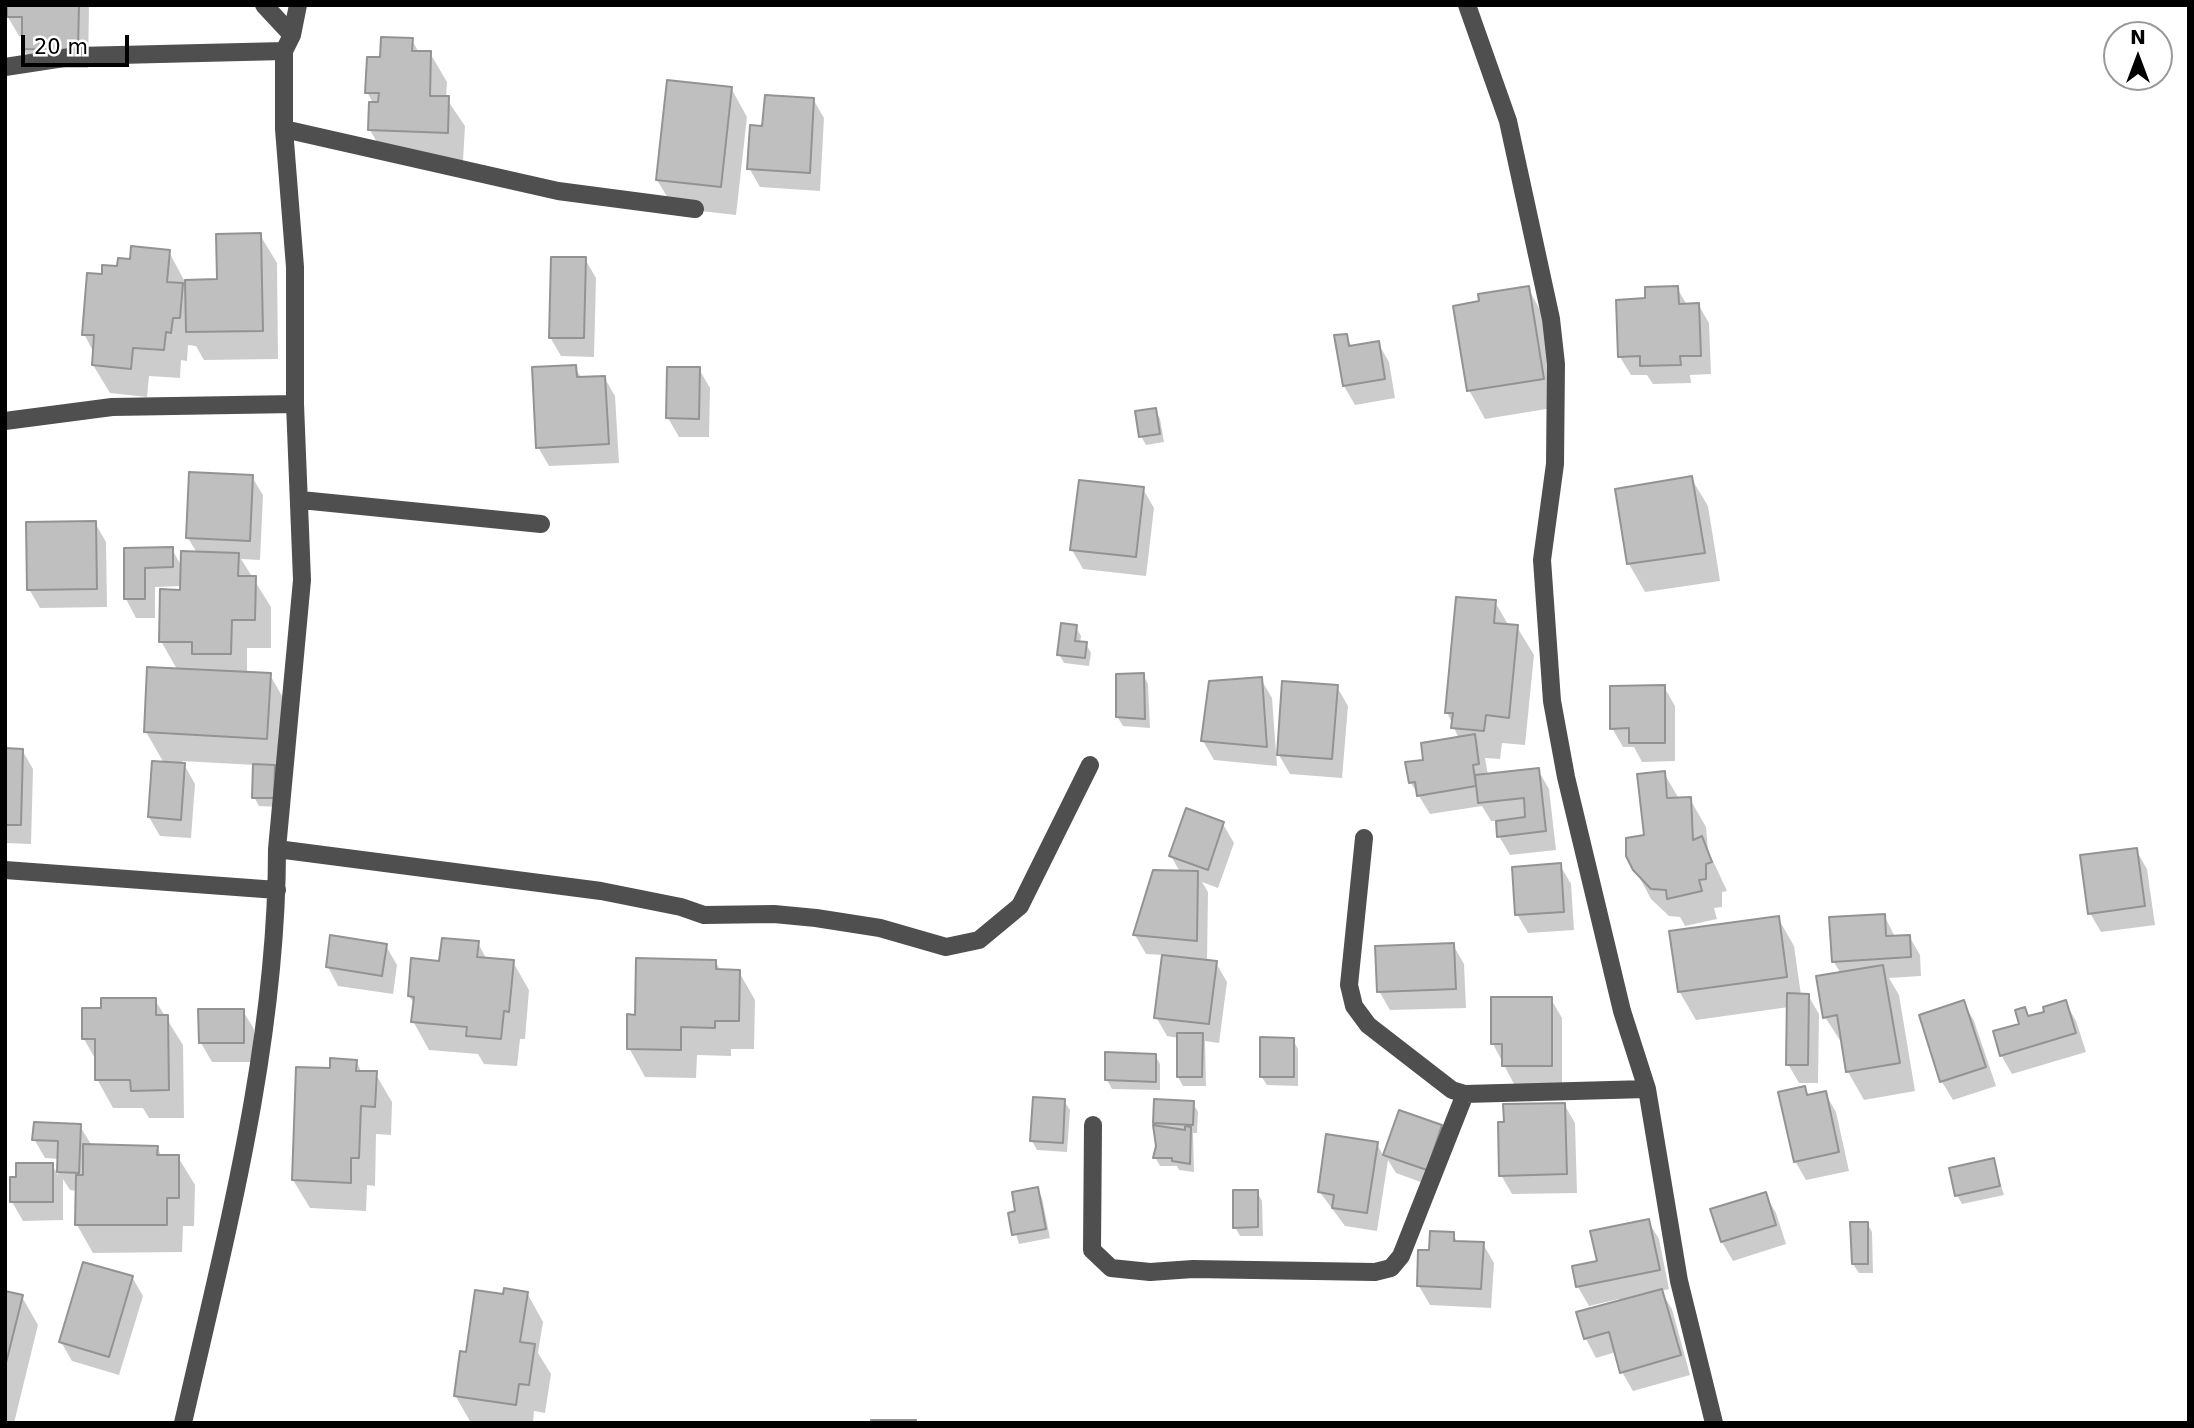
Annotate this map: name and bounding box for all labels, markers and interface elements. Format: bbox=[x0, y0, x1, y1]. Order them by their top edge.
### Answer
scale bar bbox=[24, 21, 133, 65]
north arrow bbox=[2103, 21, 2173, 91]
text: N bbox=[2130, 26, 2146, 48]
text: 20 m bbox=[34, 35, 88, 59]

